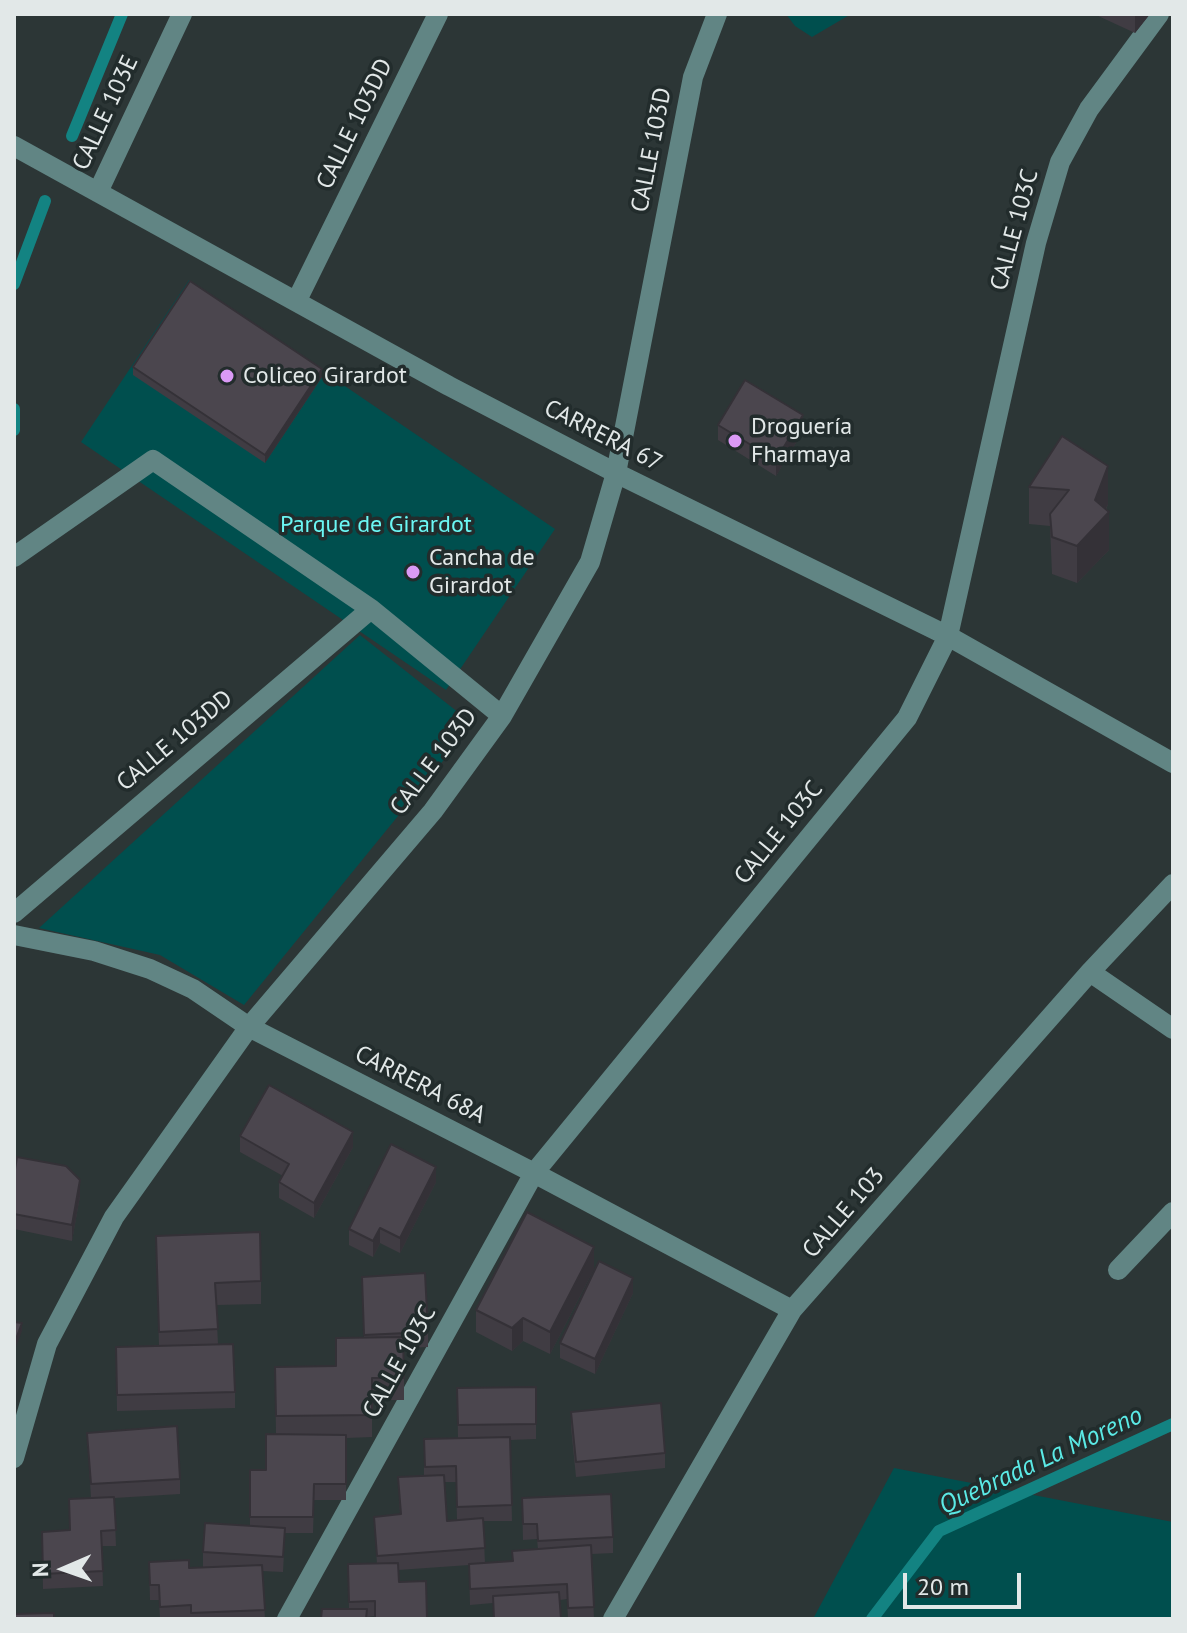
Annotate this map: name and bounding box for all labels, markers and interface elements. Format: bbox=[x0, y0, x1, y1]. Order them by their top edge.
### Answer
street label: CALLE 103E bbox=[67, 51, 145, 175]
street label: CALLE 103DD bbox=[311, 54, 399, 194]
street label: CALLE 103D bbox=[626, 85, 678, 215]
street label: CALLE 103C bbox=[985, 166, 1045, 294]
place label: Coliceo Girardot bbox=[243, 362, 407, 390]
marker: Coliceo Girardot bbox=[218, 367, 236, 385]
street label: CARRERA 67 bbox=[539, 394, 667, 478]
place label: Droguería Fharmaya bbox=[751, 413, 852, 469]
marker: Droguería Fharmaya bbox=[726, 432, 744, 450]
park label: Parque de Girardot bbox=[280, 511, 472, 539]
place label: Cancha de Girardot bbox=[429, 544, 535, 600]
marker: Cancha de Girardot bbox=[404, 563, 422, 581]
street label: CALLE 103DD bbox=[111, 684, 239, 798]
street label: CALLE 103D bbox=[385, 703, 483, 821]
street label: CALLE 103C bbox=[729, 776, 829, 890]
street label: CARRERA 68A bbox=[350, 1040, 490, 1130]
street label: CALLE 103 bbox=[797, 1162, 891, 1264]
street label: CALLE 103C bbox=[357, 1301, 443, 1423]
water label: Quebrada La Moreno bbox=[934, 1400, 1148, 1522]
north arrow bbox=[24, 1529, 104, 1609]
scale bar bbox=[907, 1557, 1025, 1607]
text: N bbox=[26, 1562, 54, 1578]
text: 20 m bbox=[917, 1571, 969, 1602]

